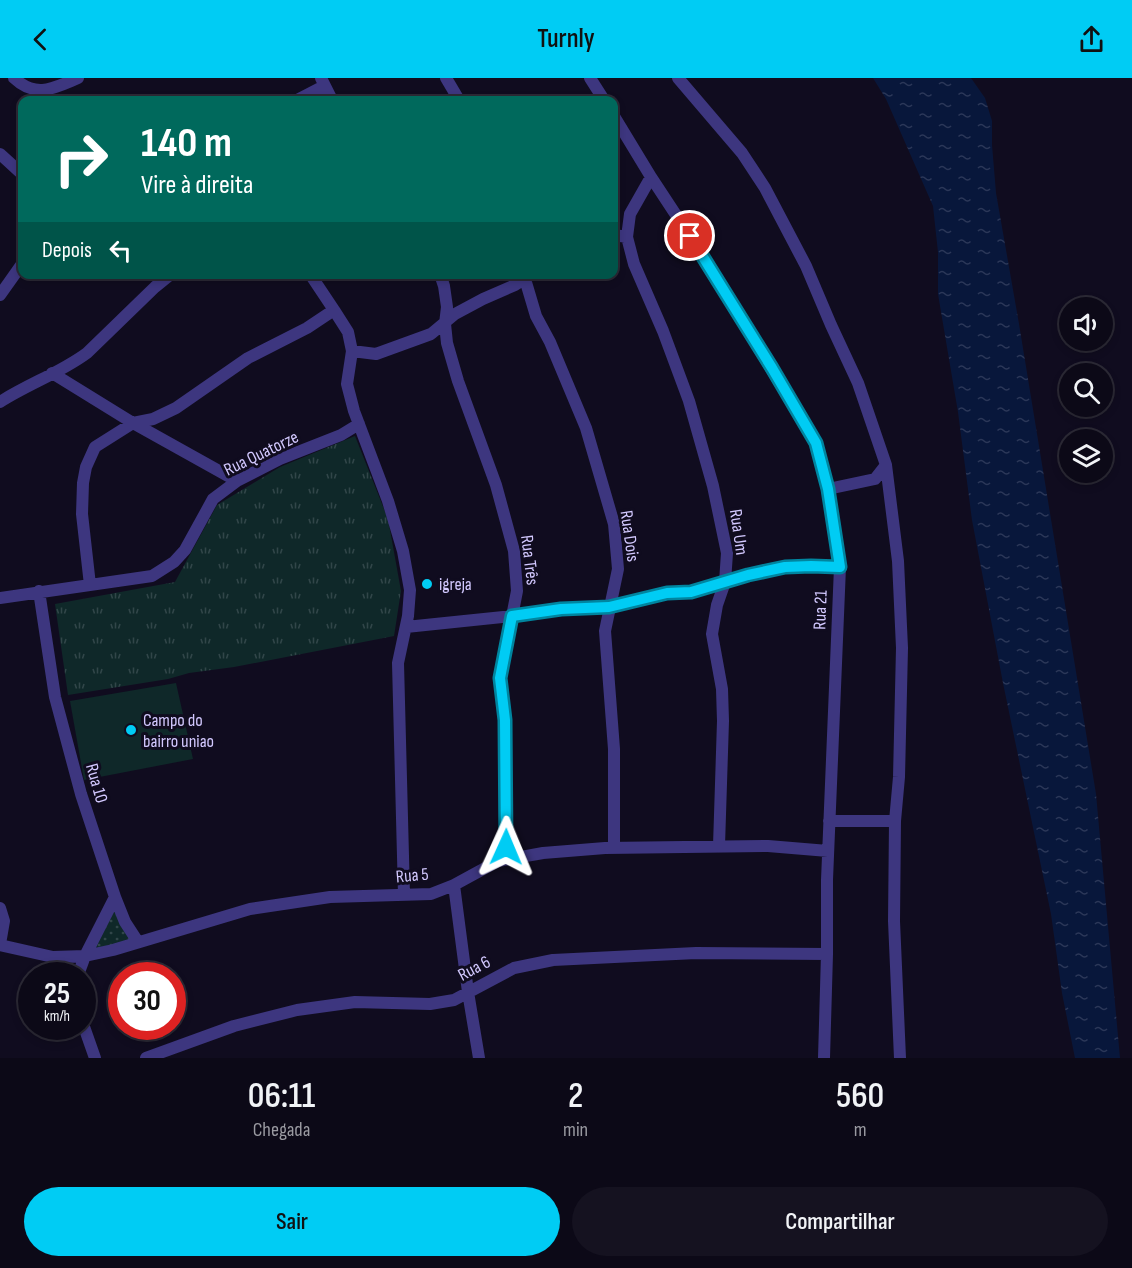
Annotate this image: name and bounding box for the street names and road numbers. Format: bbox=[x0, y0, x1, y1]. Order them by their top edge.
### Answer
street label: Rua Quatorze bbox=[220, 426, 302, 481]
street label: Rua Um bbox=[725, 508, 752, 556]
street label: Rua Dois bbox=[616, 509, 644, 563]
street label: Rua Três bbox=[516, 534, 543, 586]
street label: Rua 21 bbox=[809, 589, 832, 630]
street label: Rua 10 bbox=[81, 761, 112, 805]
street label: Rua 5 bbox=[395, 864, 429, 887]
street label: Rua 6 bbox=[455, 951, 494, 986]

